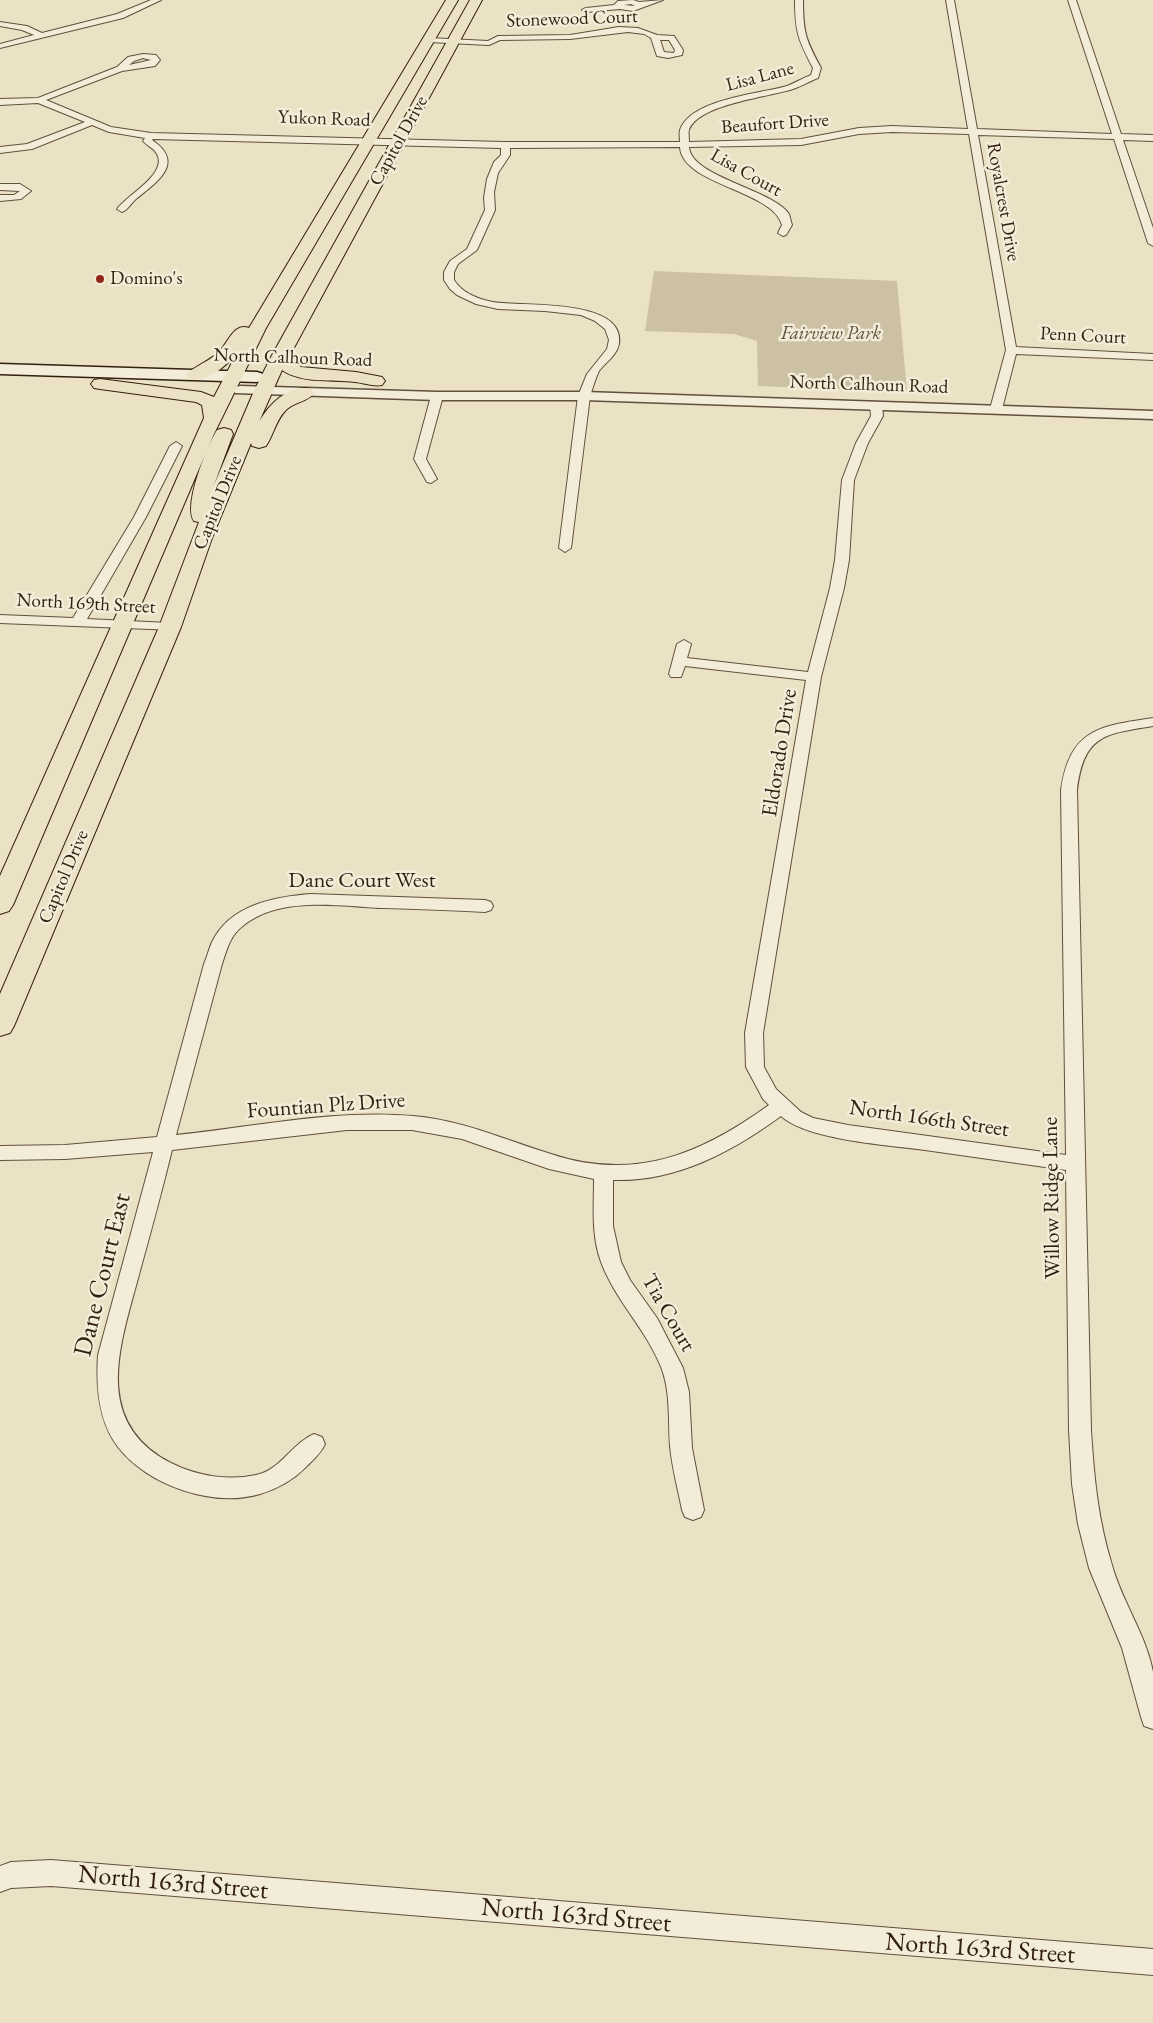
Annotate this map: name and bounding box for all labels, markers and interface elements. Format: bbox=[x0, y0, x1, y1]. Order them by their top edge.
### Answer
street label: Stonewood Court bbox=[506, 5, 638, 33]
street label: Lisa Lane bbox=[724, 57, 796, 97]
street label: Capitol Drive bbox=[365, 92, 433, 190]
street label: Yukon Road bbox=[277, 106, 371, 132]
street label: Beaufort Drive bbox=[720, 109, 830, 139]
street label: Royalcrest Drive bbox=[981, 141, 1025, 263]
street label: Lisa Court bbox=[706, 144, 786, 202]
place label: Domino's bbox=[110, 268, 183, 290]
marker: Domino's bbox=[94, 273, 106, 285]
street label: Penn Court bbox=[1039, 322, 1127, 350]
park label: Fairview Park bbox=[781, 323, 881, 345]
street label: North Calhoun Road bbox=[213, 344, 373, 372]
street label: North Calhoun Road bbox=[789, 371, 949, 399]
street label: Capitol Drive bbox=[189, 453, 247, 553]
street label: North 169th Street bbox=[16, 589, 156, 619]
street label: Eldorado Drive bbox=[757, 687, 803, 819]
street label: Capitol Drive bbox=[34, 827, 94, 927]
street label: Dane Court West bbox=[288, 868, 436, 894]
street label: Fountian Plz Drive bbox=[246, 1087, 406, 1125]
street label: North 166th Street bbox=[847, 1095, 1011, 1143]
street label: Willow Ridge Lane bbox=[1037, 1117, 1067, 1279]
street label: Dane Court East bbox=[68, 1190, 138, 1360]
street label: Tia Court bbox=[635, 1269, 701, 1357]
street label: North 163rd Street bbox=[77, 1859, 269, 1907]
street label: North 163rd Street bbox=[480, 1892, 672, 1940]
street label: North 163rd Street bbox=[884, 1927, 1076, 1971]

